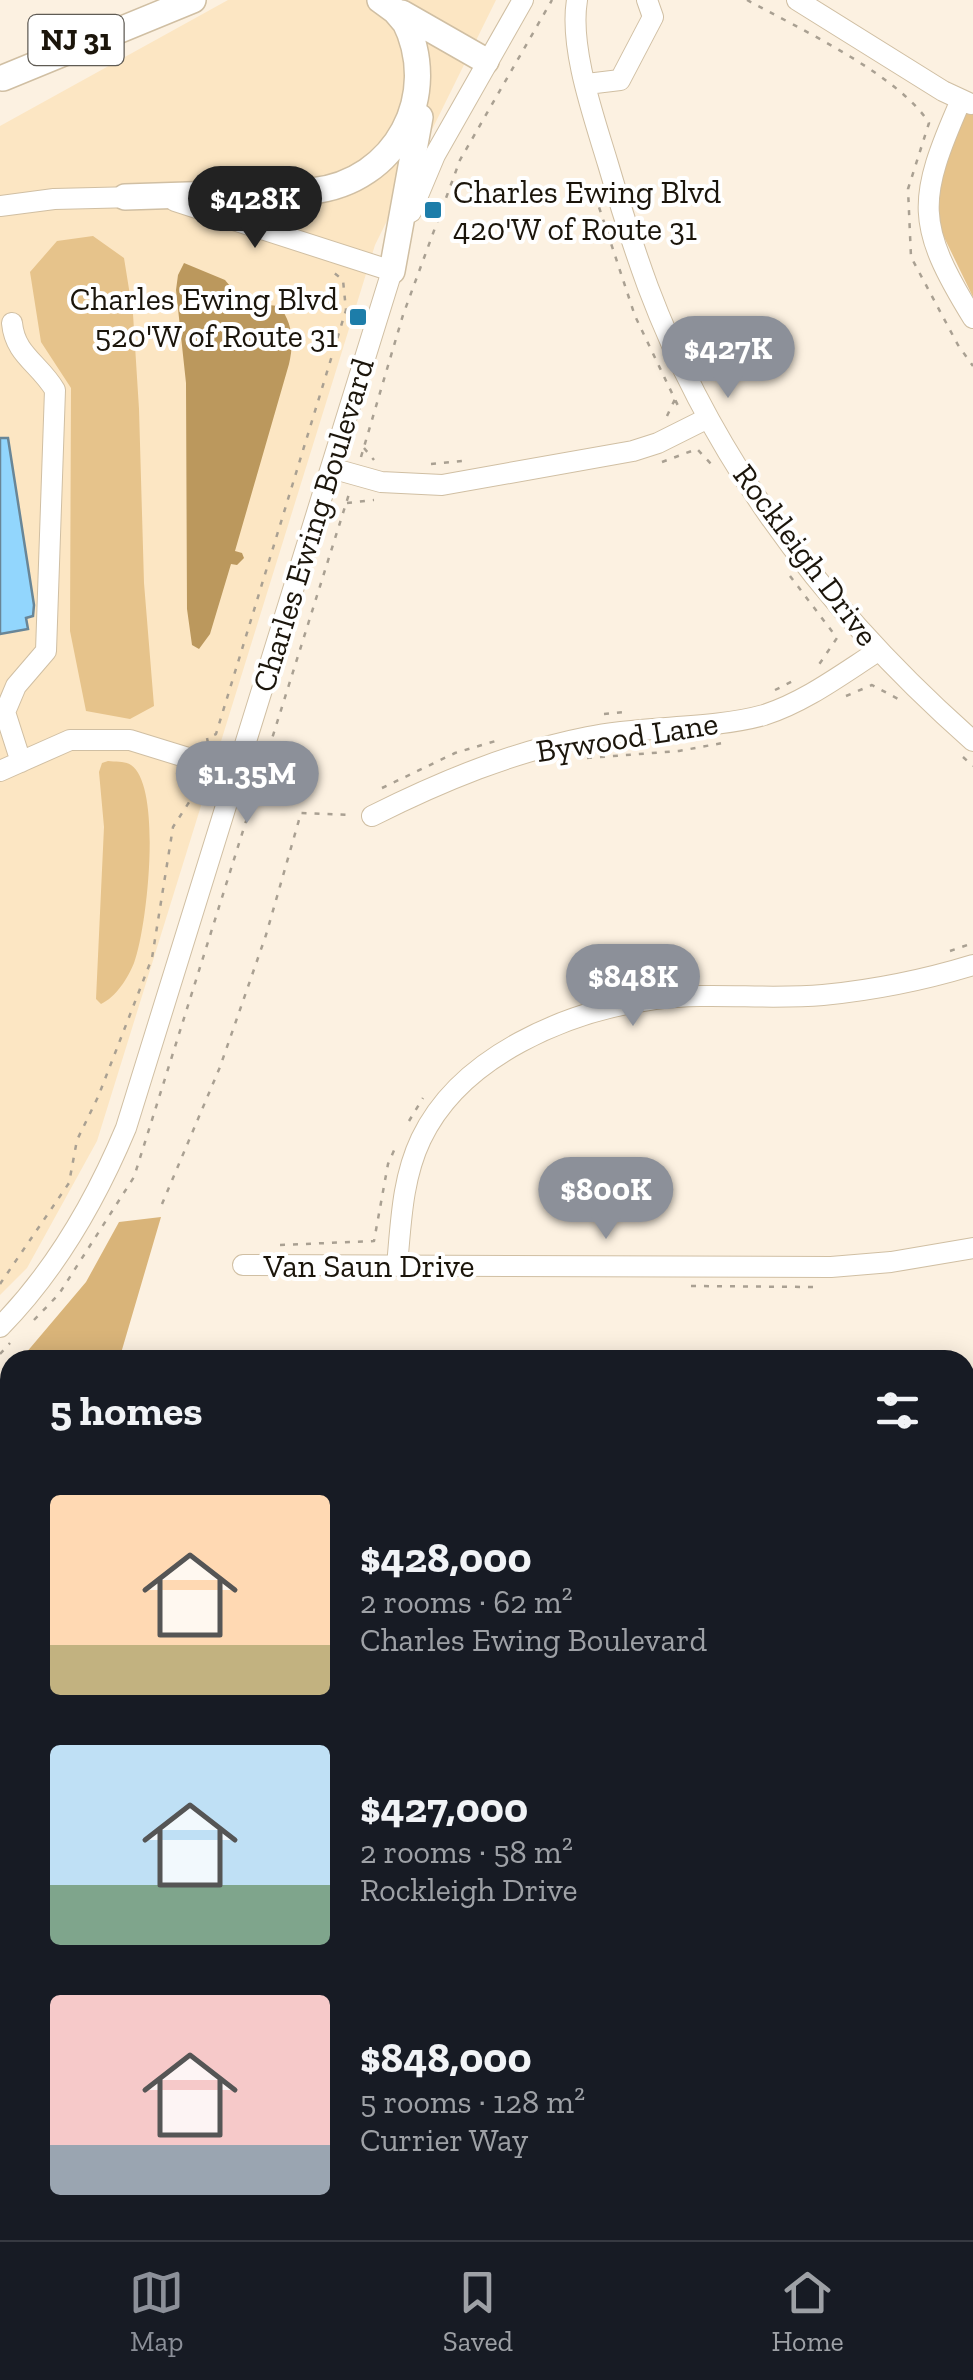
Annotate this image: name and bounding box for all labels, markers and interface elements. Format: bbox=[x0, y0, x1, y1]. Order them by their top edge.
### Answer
road number: NJ 31 bbox=[28, 15, 124, 65]
pin: $428K bbox=[185, 166, 325, 251]
place label: Charles Ewing Blvd 420'W of Route 31 bbox=[453, 173, 722, 248]
text: $428K bbox=[210, 179, 300, 217]
marker: Charles Ewing Blvd 420'W of Route 31 bbox=[422, 199, 444, 221]
place label: Charles Ewing Blvd 520'W of Route 31 bbox=[70, 280, 338, 355]
marker: Charles Ewing Blvd 520'W of Route 31 bbox=[347, 306, 369, 328]
pin: $427K bbox=[658, 316, 798, 401]
text: $427K bbox=[684, 329, 772, 367]
street label: Charles Ewing Boulevard bbox=[244, 353, 382, 696]
street label: Rockleigh Drive bbox=[725, 457, 887, 653]
street label: Bywood Lane bbox=[533, 704, 721, 770]
pin: $1.35M bbox=[166, 741, 328, 826]
text: $1.35M bbox=[198, 754, 296, 792]
pin: $848K bbox=[563, 944, 703, 1029]
text: $848K bbox=[588, 957, 678, 995]
pin: $800K bbox=[536, 1157, 676, 1242]
text: $800K bbox=[560, 1170, 652, 1208]
street label: Van Saun Drive bbox=[262, 1247, 475, 1285]
icon: filters bbox=[870, 1383, 925, 1438]
text: 5 homes bbox=[50, 1385, 203, 1436]
text: $428,000 bbox=[360, 1532, 532, 1583]
icon: home bbox=[130, 1535, 250, 1655]
text: 2 rooms · 62 m² bbox=[360, 1583, 573, 1621]
text: Charles Ewing Boulevard bbox=[360, 1621, 707, 1659]
text: $427,000 bbox=[360, 1782, 528, 1833]
icon: home bbox=[130, 1785, 250, 1905]
text: 2 rooms · 58 m² bbox=[360, 1833, 573, 1871]
text: Rockleigh Drive bbox=[360, 1871, 577, 1909]
text: $848,000 bbox=[360, 2032, 532, 2083]
icon: home bbox=[130, 2035, 250, 2155]
text: 5 rooms · 128 m² bbox=[360, 2083, 585, 2121]
text: Currier Way bbox=[360, 2121, 528, 2159]
tab: Map bbox=[129, 2265, 184, 2358]
tab: Saved bbox=[443, 2265, 513, 2358]
tab: Home bbox=[772, 2265, 844, 2358]

